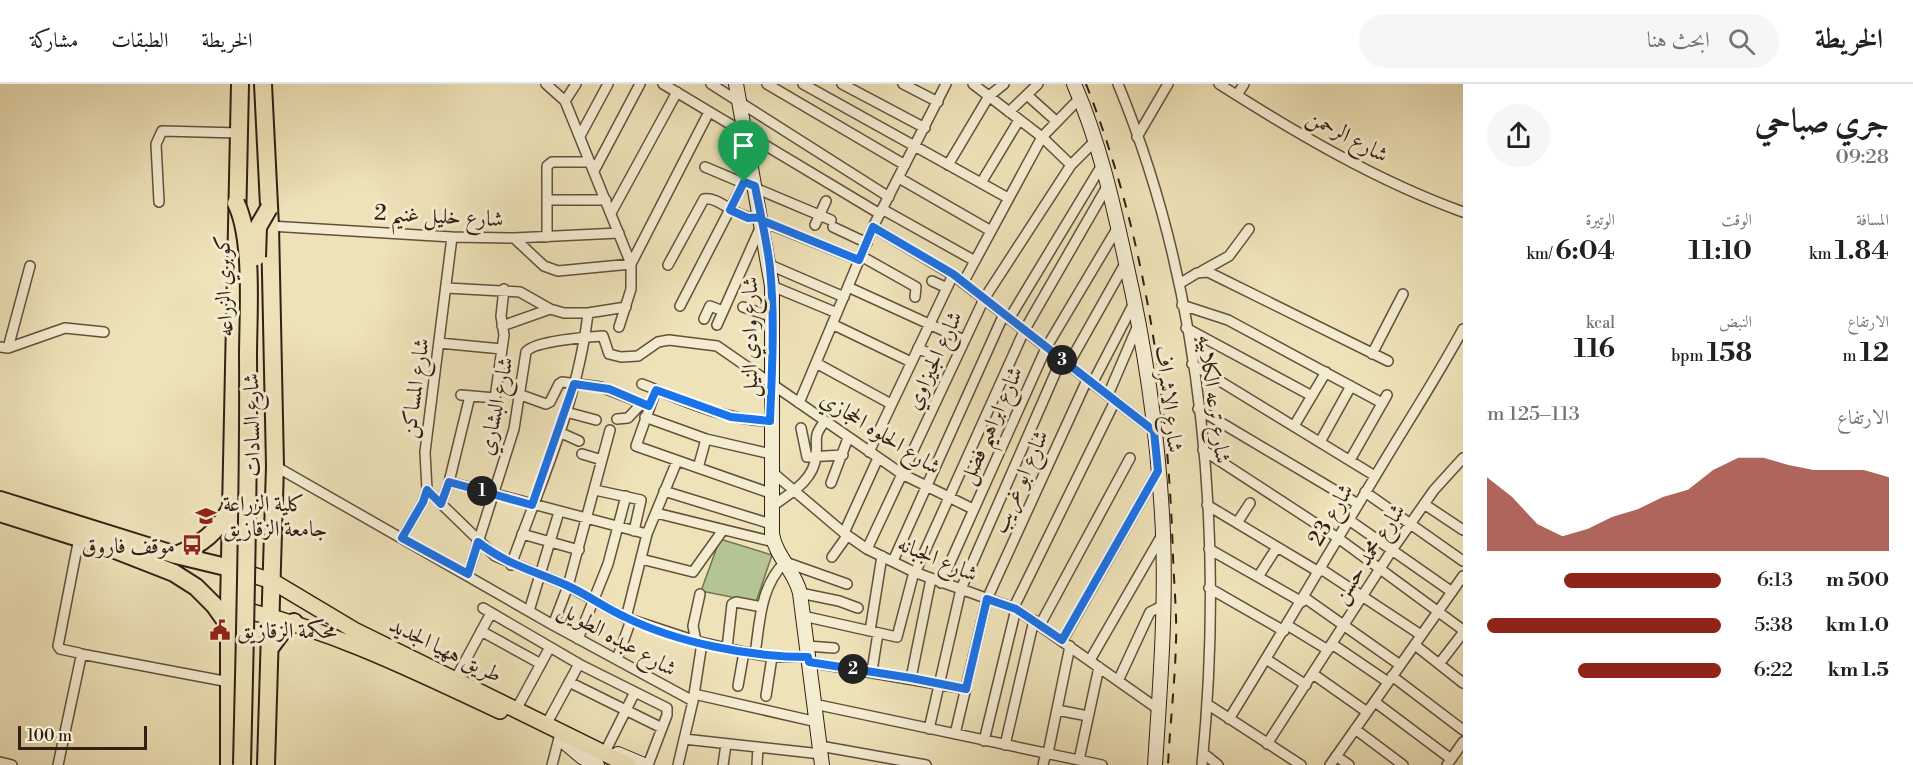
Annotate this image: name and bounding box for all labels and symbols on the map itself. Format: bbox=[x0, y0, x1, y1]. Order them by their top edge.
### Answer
street label: شارع الرحمن bbox=[1300, 104, 1393, 172]
pin bbox=[718, 120, 769, 182]
street label: شارع خليل غنيم 2 bbox=[373, 200, 504, 240]
street label: كوبري الزراعه bbox=[209, 234, 243, 337]
street label: شارع وادي النيل bbox=[737, 276, 768, 398]
street label: شارع الجيزاوي bbox=[900, 307, 973, 416]
street label: شارع ترعه الكلابيه bbox=[1187, 333, 1236, 466]
street label: شارع المساكن bbox=[395, 336, 440, 441]
street label: شارع الاشراف bbox=[1145, 344, 1188, 455]
pin: 3 bbox=[1047, 345, 1077, 375]
street label: شارع البشاري bbox=[473, 355, 524, 459]
street label: شارع ابراهيم فضل bbox=[953, 363, 1036, 492]
street label: شارع السادات bbox=[238, 373, 271, 477]
street label: شارع الحلوه الحجازي bbox=[813, 386, 945, 484]
street label: شارع ابو غريب bbox=[986, 426, 1059, 539]
pin: 1 bbox=[467, 476, 497, 506]
street label: شارع 23 bbox=[1303, 479, 1363, 553]
place label: كلية الزراعة جامعة الزقازيق bbox=[223, 491, 327, 543]
street label: شارع محمد حسن bbox=[1327, 499, 1415, 611]
school or university icon: كلية الزراعة جامعة الزقازيق bbox=[194, 504, 218, 528]
street label: شارع الجبانه bbox=[892, 530, 981, 592]
place label: موقف فاروق bbox=[81, 533, 175, 560]
bus stop icon: موقف فاروق bbox=[180, 533, 204, 557]
street label: شارع عبده الطويل bbox=[552, 596, 681, 686]
street label: طريق ههيا الجديد bbox=[385, 612, 506, 689]
public building icon: محكمة الزقازيق bbox=[208, 618, 232, 642]
place label: محكمة الزقازيق bbox=[237, 618, 338, 645]
pin: 2 bbox=[838, 654, 868, 684]
scale bar bbox=[18, 723, 147, 750]

